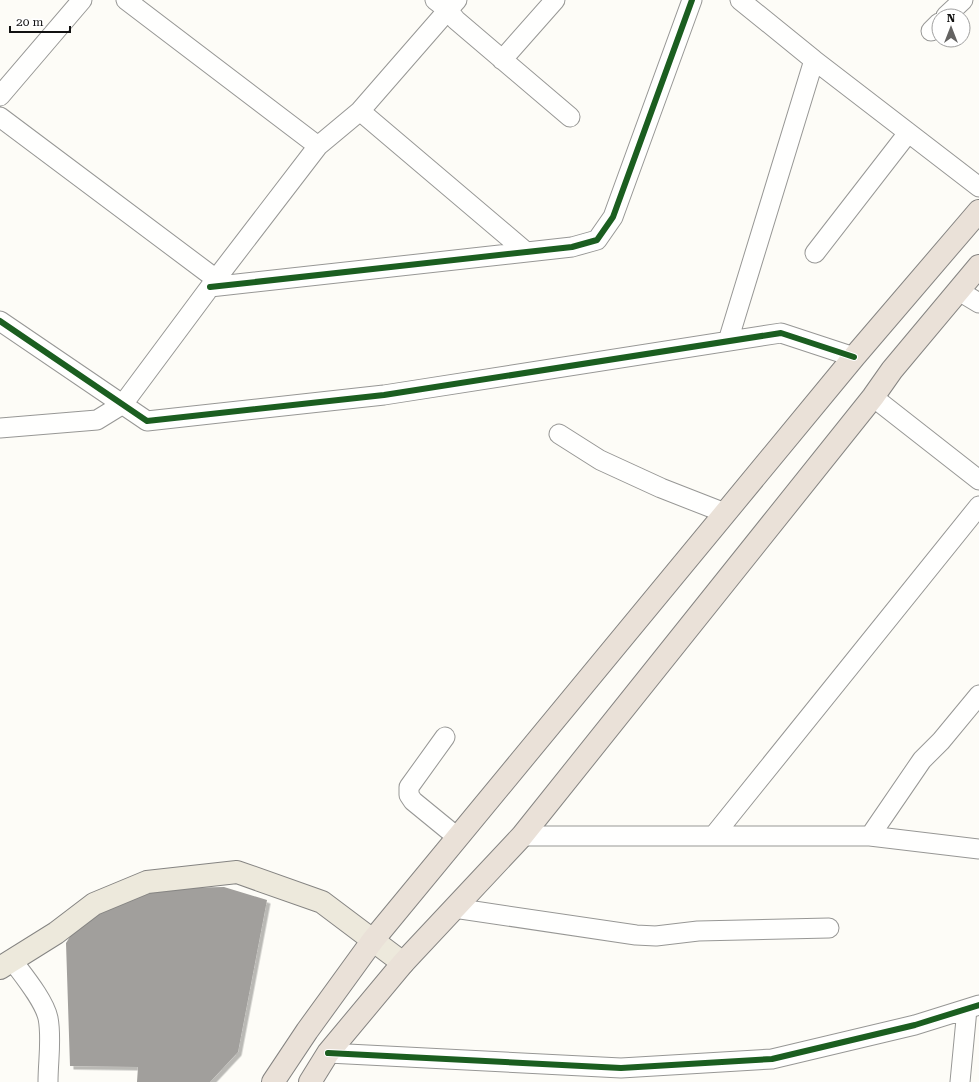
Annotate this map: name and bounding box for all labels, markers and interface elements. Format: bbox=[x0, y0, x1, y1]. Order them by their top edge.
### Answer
scale bar bbox=[10, 8, 70, 34]
north arrow bbox=[931, 8, 971, 48]
text: N bbox=[947, 12, 956, 25]
text: 20 m bbox=[16, 15, 43, 29]

